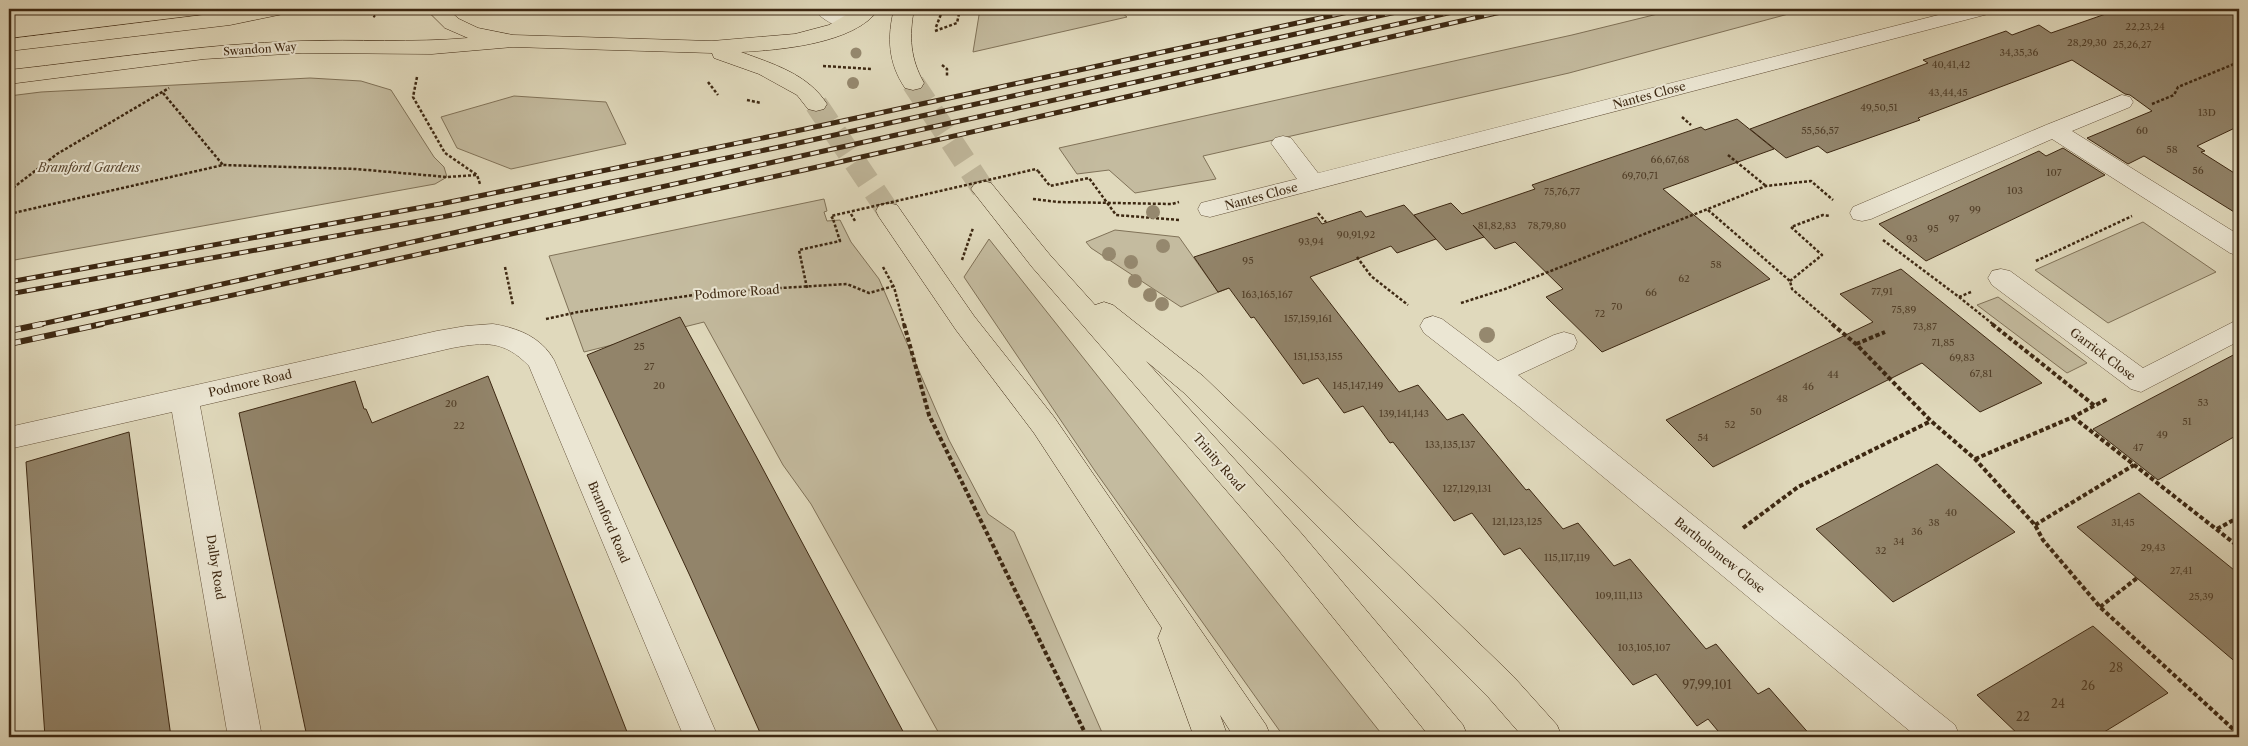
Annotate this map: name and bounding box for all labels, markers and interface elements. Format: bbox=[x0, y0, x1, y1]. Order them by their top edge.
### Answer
house number: 22,23,24 bbox=[2125, 20, 2165, 33]
house number: 28,29,30 bbox=[2067, 36, 2107, 49]
house number: 25,26,27 bbox=[2113, 38, 2151, 51]
street label: Swandon Way bbox=[223, 39, 298, 59]
house number: 34,35,36 bbox=[2000, 46, 2039, 59]
house number: 40,41,42 bbox=[1932, 58, 1971, 71]
street label: Nantes Close bbox=[1611, 78, 1687, 112]
house number: 43,44,45 bbox=[1928, 86, 1968, 99]
house number: 49,50,51 bbox=[1860, 101, 1899, 114]
house number: 13D bbox=[2198, 106, 2216, 119]
house number: 55,56,57 bbox=[1801, 124, 1839, 137]
house number: 60 bbox=[2136, 124, 2148, 137]
house number: 58 bbox=[2166, 143, 2178, 156]
house number: 66,67,68 bbox=[1651, 153, 1690, 166]
park label: Bramford Gardens bbox=[37, 160, 141, 175]
house number: 56 bbox=[2192, 164, 2204, 177]
house number: 107 bbox=[2046, 166, 2062, 179]
house number: 69,70,71 bbox=[1622, 169, 1659, 182]
street label: Nantes Close bbox=[1223, 179, 1299, 213]
house number: 103 bbox=[2007, 184, 2023, 197]
house number: 75,76,77 bbox=[1544, 185, 1580, 198]
house number: 99 bbox=[1969, 203, 1981, 216]
house number: 97 bbox=[1949, 212, 1959, 225]
house number: 81,82,83 bbox=[1478, 219, 1516, 232]
house number: 78,79,80 bbox=[1528, 219, 1566, 232]
house number: 95 bbox=[1927, 222, 1939, 235]
house number: 90,91,92 bbox=[1337, 228, 1375, 241]
house number: 93 bbox=[1906, 232, 1918, 245]
house number: 93,94 bbox=[1298, 235, 1324, 248]
house number: 95 bbox=[1242, 254, 1254, 267]
house number: 58 bbox=[1710, 258, 1722, 271]
house number: 62 bbox=[1678, 272, 1690, 285]
street label: Podmore Road bbox=[694, 281, 781, 302]
house number: 77,91 bbox=[1871, 285, 1894, 298]
house number: 66 bbox=[1645, 286, 1657, 299]
house number: 163,165,167 bbox=[1241, 288, 1293, 301]
house number: 70 bbox=[1611, 300, 1623, 313]
house number: 75,89 bbox=[1892, 303, 1917, 316]
house number: 72 bbox=[1595, 307, 1606, 320]
house number: 157,159,161 bbox=[1284, 312, 1333, 325]
house number: 73,87 bbox=[1913, 320, 1937, 333]
street label: Garrick Close bbox=[2067, 325, 2139, 384]
house number: 71,85 bbox=[1931, 336, 1955, 349]
house number: 25 bbox=[633, 340, 645, 353]
house number: 151,153,155 bbox=[1293, 350, 1343, 363]
house number: 69,83 bbox=[1949, 351, 1975, 364]
house number: 27 bbox=[644, 360, 654, 373]
street label: Podmore Road bbox=[207, 366, 294, 400]
house number: 67,81 bbox=[1970, 367, 1993, 380]
house number: 44 bbox=[1827, 368, 1839, 381]
house number: 20 bbox=[653, 379, 665, 392]
house number: 145,147,149 bbox=[1333, 379, 1384, 392]
house number: 46 bbox=[1802, 380, 1814, 393]
house number: 48 bbox=[1776, 392, 1788, 405]
house number: 53 bbox=[2198, 396, 2208, 409]
house number: 20 bbox=[445, 397, 457, 410]
house number: 50 bbox=[1750, 405, 1762, 418]
house number: 139,141,143 bbox=[1379, 407, 1429, 420]
house number: 51 bbox=[2182, 415, 2193, 428]
house number: 52 bbox=[1724, 418, 1736, 431]
house number: 22 bbox=[453, 419, 465, 432]
house number: 49 bbox=[2156, 428, 2168, 441]
street label: Trinity Road bbox=[1190, 430, 1249, 494]
house number: 54 bbox=[1697, 431, 1709, 444]
house number: 133,135,137 bbox=[1425, 438, 1475, 451]
house number: 47 bbox=[2133, 441, 2143, 454]
street label: Bramford Road bbox=[585, 479, 633, 566]
house number: 127,129,131 bbox=[1443, 482, 1492, 495]
house number: 40 bbox=[1945, 506, 1957, 519]
street label: Bartholomew Close bbox=[1672, 514, 1769, 596]
house number: 121,123,125 bbox=[1492, 515, 1542, 528]
house number: 38 bbox=[1928, 516, 1940, 529]
house number: 31,45 bbox=[2111, 516, 2135, 529]
house number: 36 bbox=[1911, 525, 1923, 538]
street label: Dalby Road bbox=[203, 533, 229, 601]
house number: 34 bbox=[1893, 535, 1905, 548]
house number: 29,43 bbox=[2140, 541, 2166, 554]
house number: 32 bbox=[1875, 544, 1887, 557]
house number: 115,117,119 bbox=[1544, 551, 1590, 564]
house number: 27,41 bbox=[2170, 564, 2193, 577]
house number: 109,111,113 bbox=[1595, 589, 1643, 602]
house number: 25,39 bbox=[2188, 590, 2214, 603]
house number: 103,105,107 bbox=[1618, 641, 1670, 654]
house number: 28 bbox=[2109, 660, 2123, 675]
house number: 97,99,101 bbox=[1682, 677, 1732, 692]
house number: 26 bbox=[2081, 678, 2095, 693]
house number: 24 bbox=[2051, 696, 2065, 711]
house number: 22 bbox=[2016, 709, 2030, 724]

